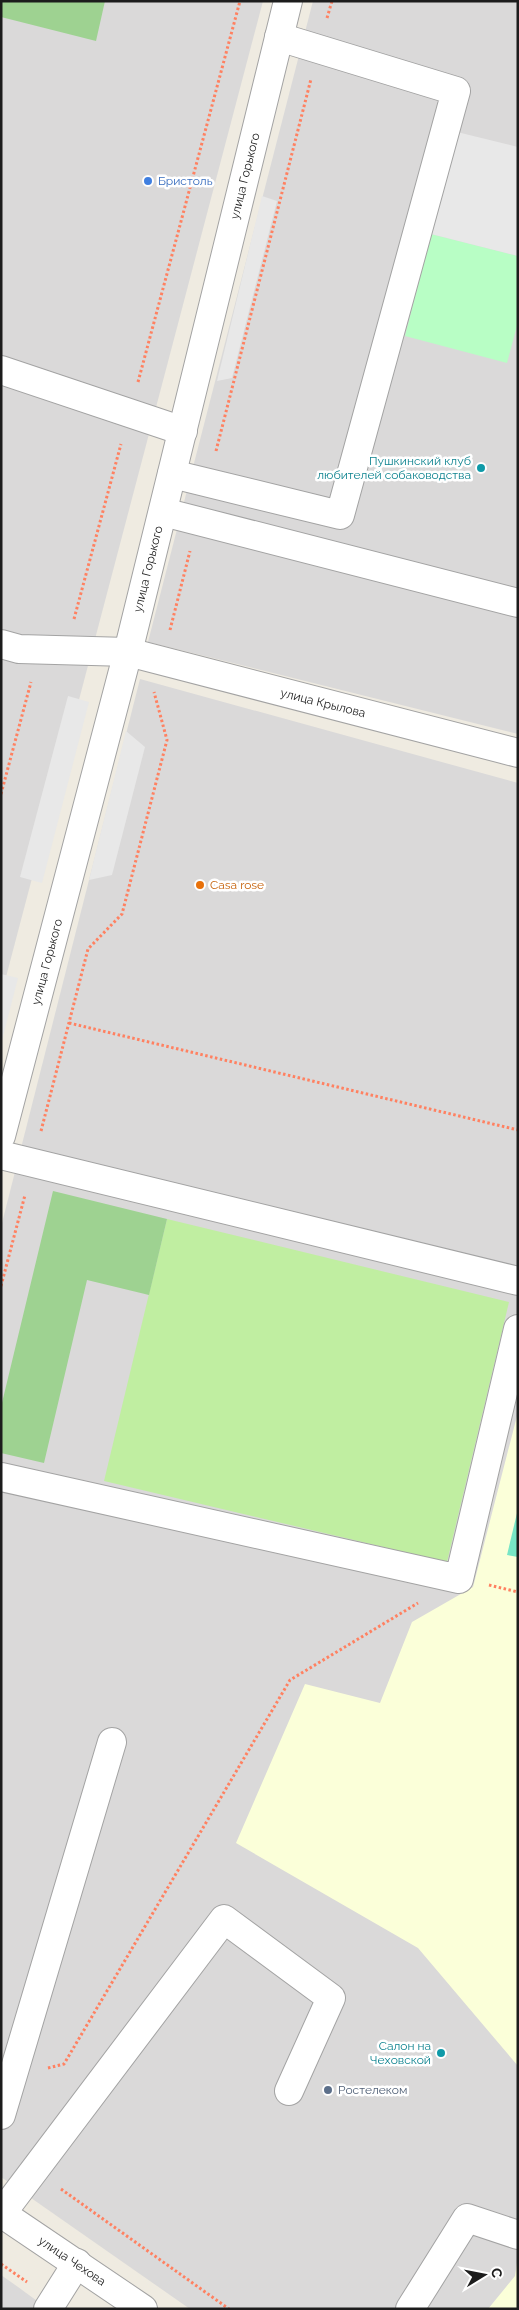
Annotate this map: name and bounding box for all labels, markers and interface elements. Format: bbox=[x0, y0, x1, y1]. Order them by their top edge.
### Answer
street label: улица Горького bbox=[227, 131, 263, 221]
place label: Бристоль bbox=[158, 174, 213, 188]
marker: Бристоль bbox=[142, 175, 154, 187]
place label: Пушкинский клуб любителей собаководства bbox=[317, 454, 471, 482]
marker: Пушкинский клуб любителей собаководства bbox=[475, 462, 487, 474]
street label: улица Горького bbox=[130, 524, 166, 614]
street label: улица Крылова bbox=[279, 686, 367, 720]
place label: Casa rose bbox=[210, 878, 264, 892]
marker: Casa rose bbox=[194, 879, 206, 891]
street label: улица Горького bbox=[29, 917, 65, 1007]
place label: Салон на Чеховской bbox=[370, 2039, 431, 2067]
marker: Салон на Чеховской bbox=[435, 2047, 447, 2059]
place label: Ростелеком bbox=[338, 2083, 407, 2097]
marker: Ростелеком bbox=[322, 2084, 334, 2096]
street label: улица Чехова bbox=[36, 2233, 108, 2289]
north arrow bbox=[459, 2250, 509, 2300]
text: С bbox=[488, 2267, 506, 2279]

